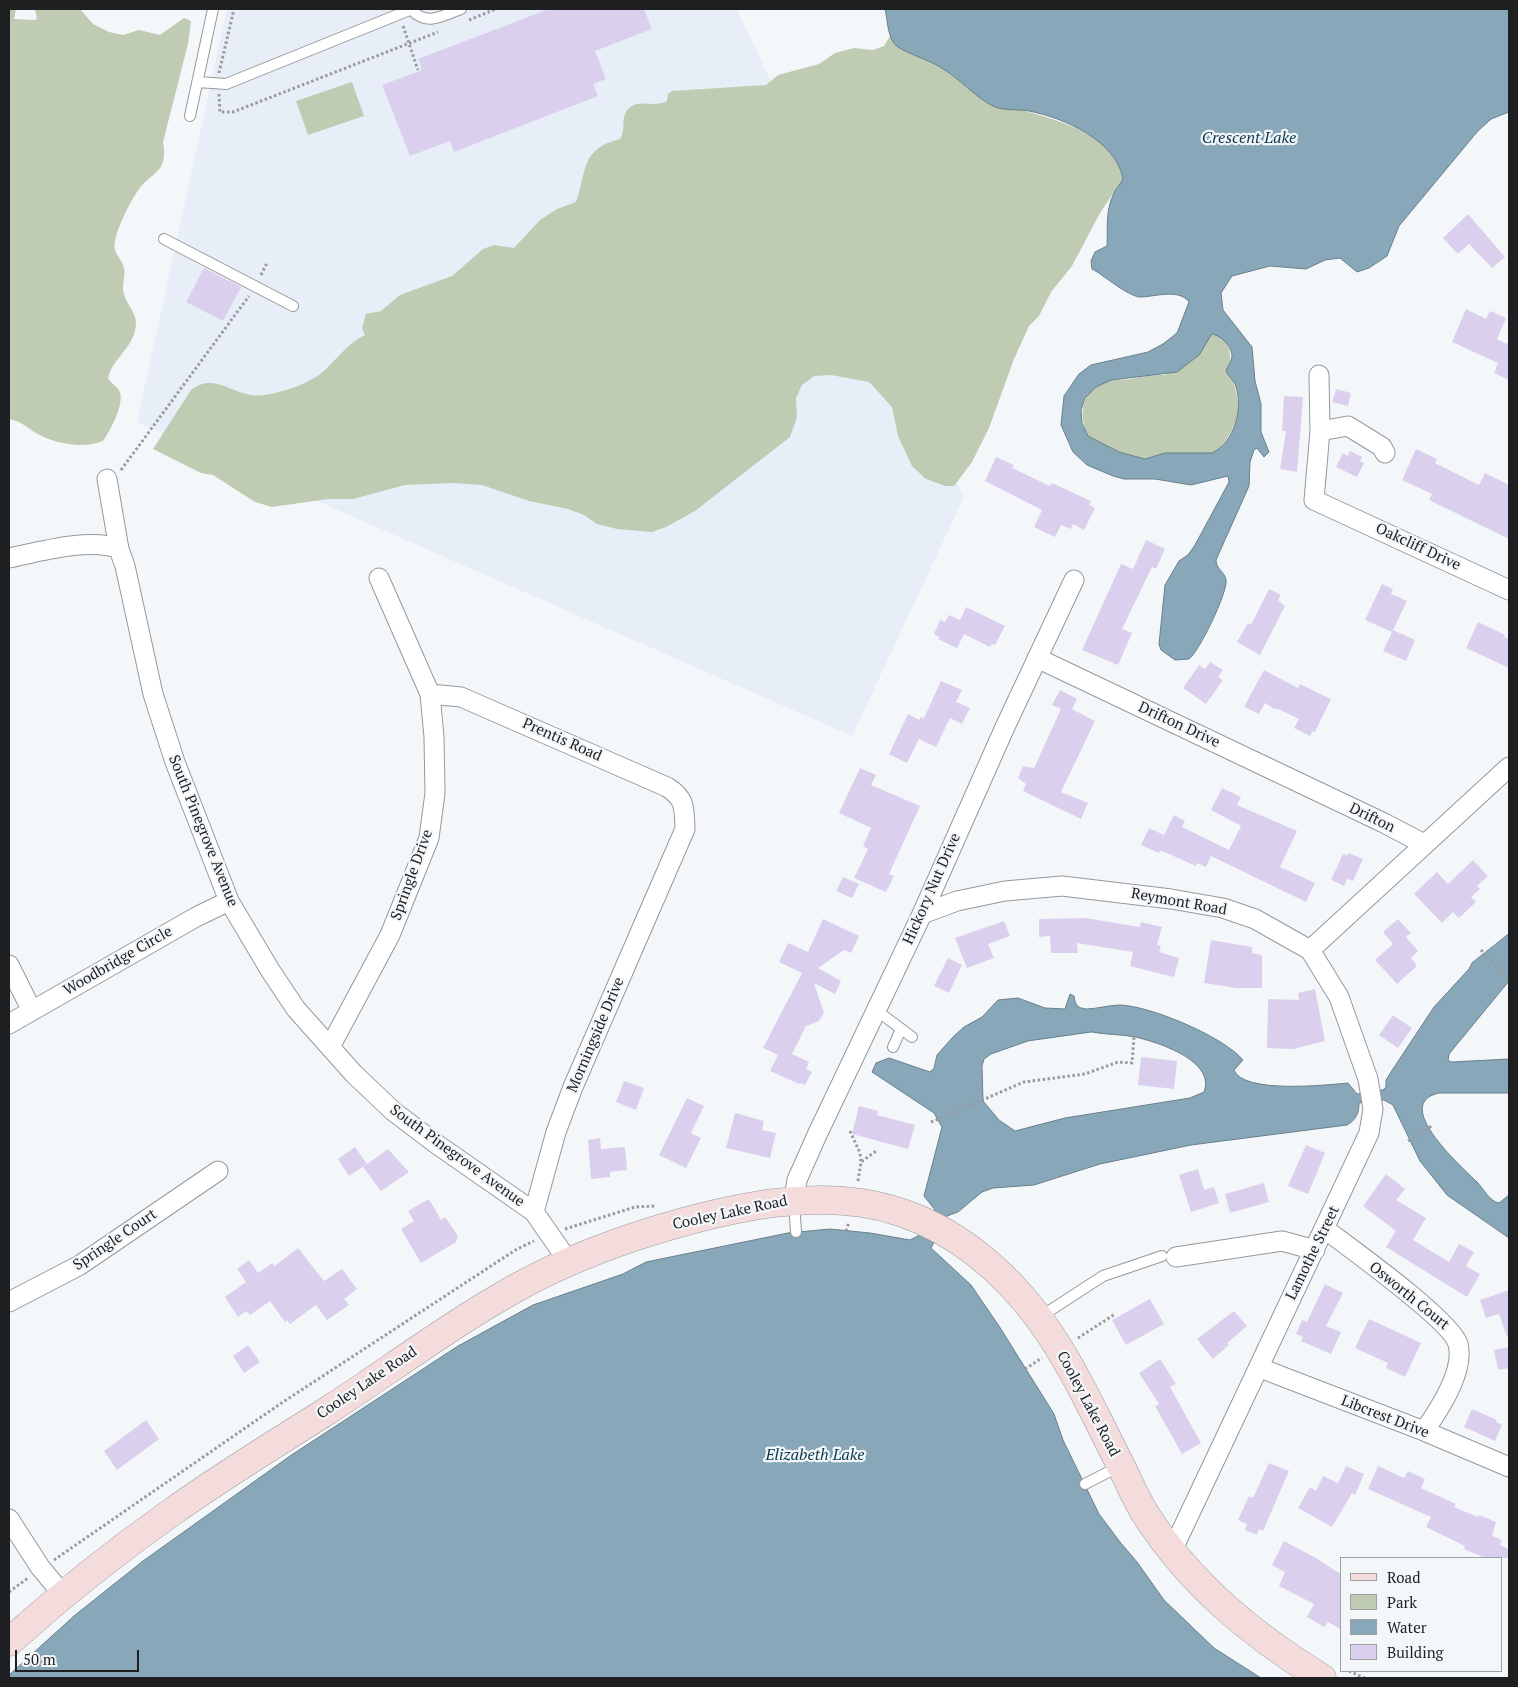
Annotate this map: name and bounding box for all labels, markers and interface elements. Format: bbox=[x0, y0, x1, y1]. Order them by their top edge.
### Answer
water label: Crescent Lake bbox=[1202, 128, 1296, 148]
street label: Oakcliff Drive bbox=[1373, 519, 1463, 575]
street label: Drifton Drive bbox=[1135, 698, 1223, 752]
street label: Prentis Road bbox=[520, 715, 604, 765]
street label: South Pinegrove Avenue bbox=[164, 752, 242, 910]
street label: Drifton bbox=[1346, 799, 1398, 837]
street label: Springle Drive bbox=[387, 827, 437, 923]
street label: Hickory Nut Drive bbox=[899, 830, 965, 948]
street label: Reymont Road bbox=[1130, 885, 1228, 919]
street label: Woodbridge Circle bbox=[60, 923, 176, 999]
street label: Morningside Drive bbox=[564, 975, 628, 1095]
street label: South Pinegrove Avenue bbox=[386, 1101, 528, 1211]
street label: Cooley Lake Road bbox=[671, 1192, 789, 1234]
street label: Lamothe Street bbox=[1282, 1203, 1344, 1303]
street label: Springle Court bbox=[70, 1205, 160, 1275]
street label: Osworth Court bbox=[1365, 1258, 1453, 1334]
street label: Cooley Lake Road bbox=[313, 1343, 421, 1423]
street label: Cooley Lake Road bbox=[1053, 1348, 1123, 1460]
street label: Libcrest Drive bbox=[1339, 1392, 1431, 1442]
water label: Elizabeth Lake bbox=[765, 1445, 865, 1465]
legend bbox=[1340, 1557, 1503, 1672]
text: Road bbox=[1387, 1567, 1420, 1587]
text: Park bbox=[1387, 1592, 1417, 1612]
text: Water bbox=[1387, 1617, 1426, 1637]
scale bar bbox=[18, 1640, 141, 1672]
text: Building bbox=[1387, 1642, 1444, 1662]
text: 50 m bbox=[23, 1649, 56, 1669]

